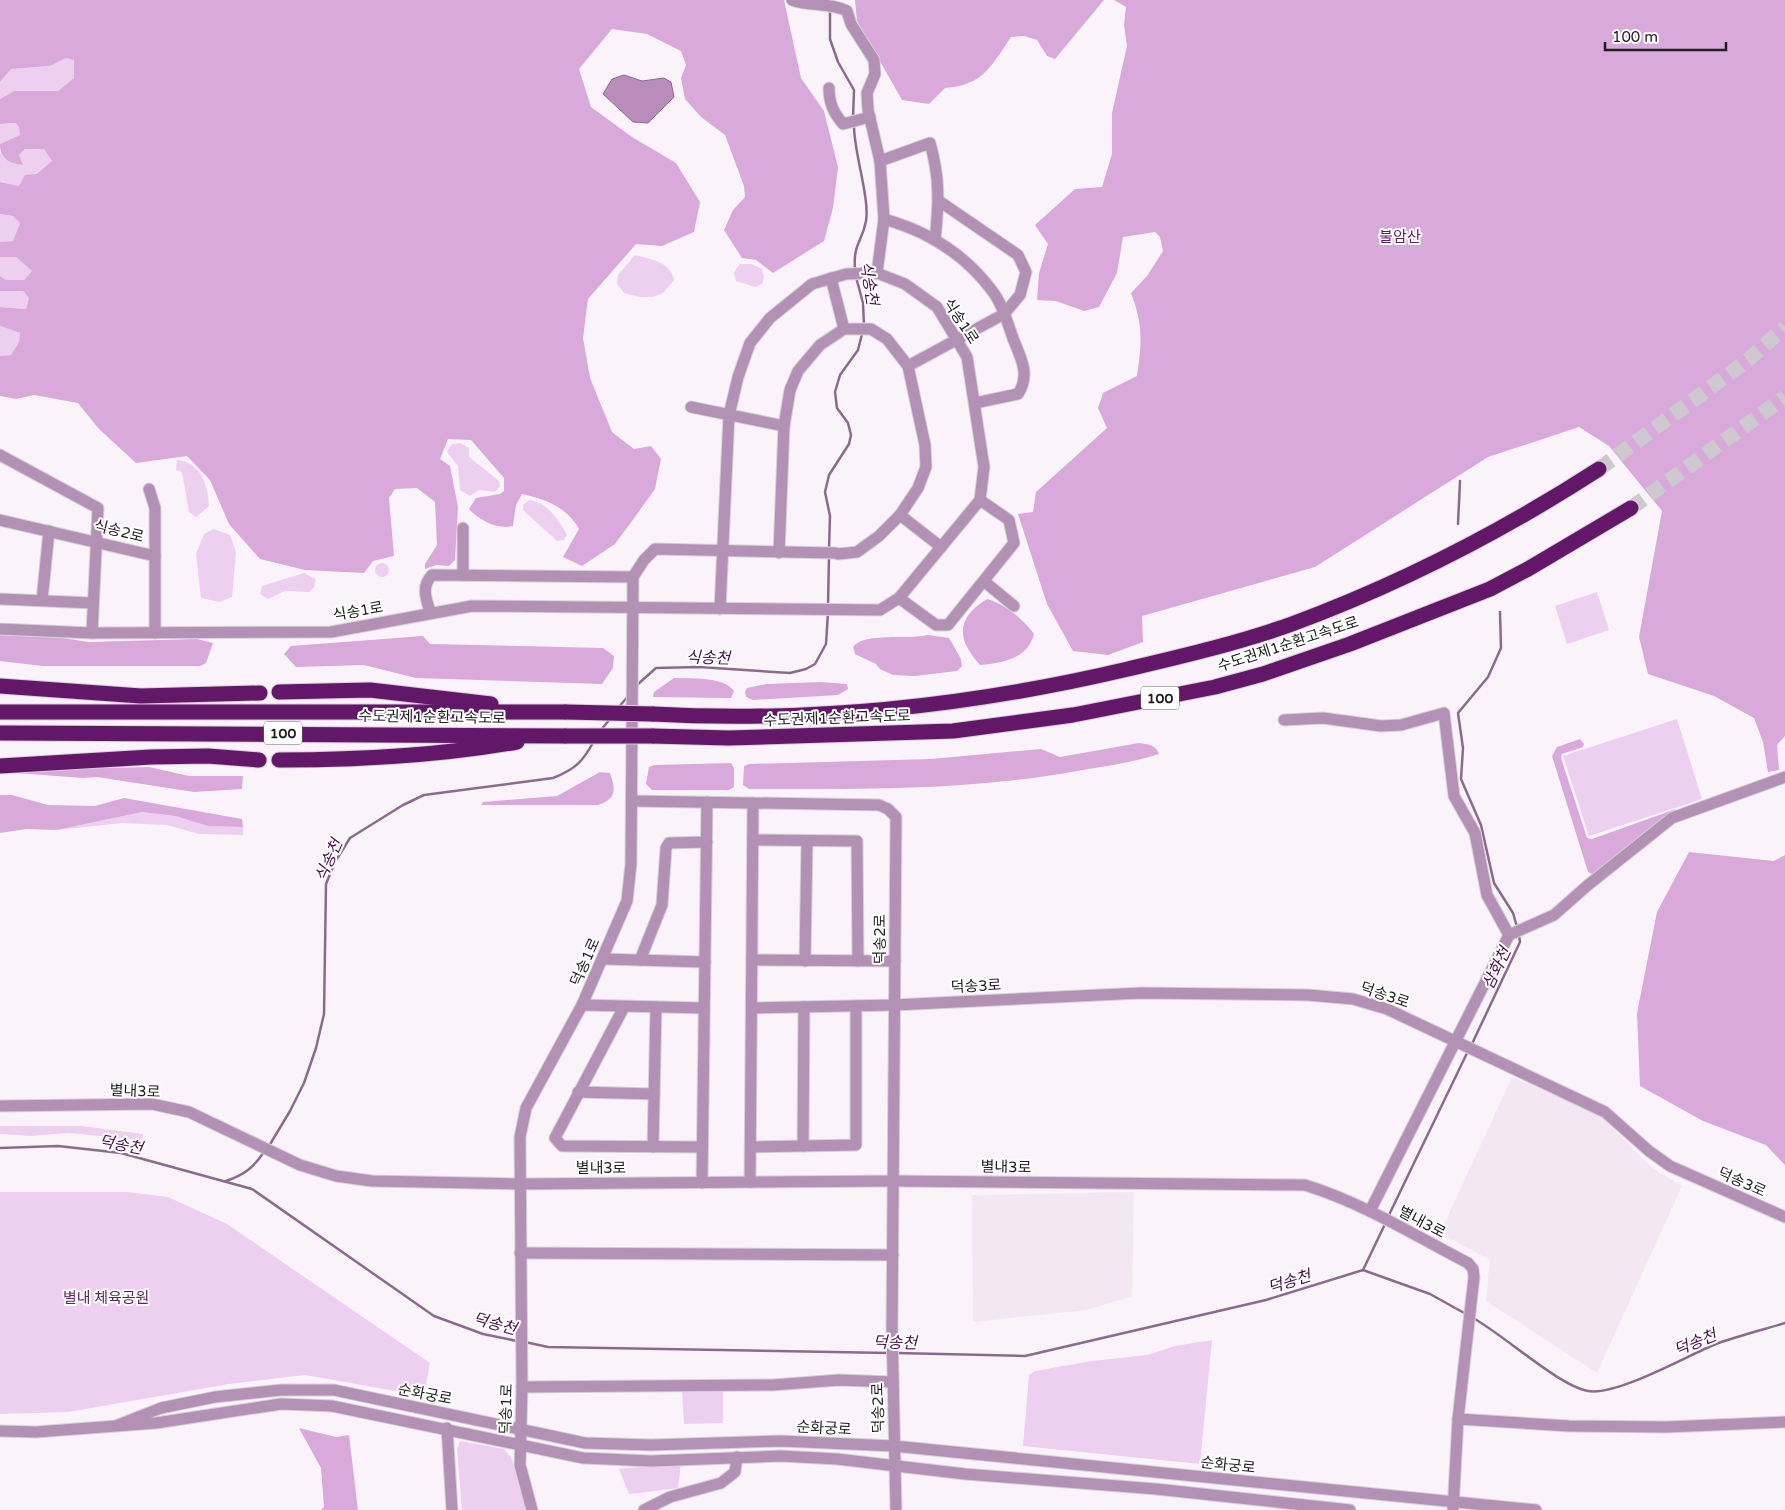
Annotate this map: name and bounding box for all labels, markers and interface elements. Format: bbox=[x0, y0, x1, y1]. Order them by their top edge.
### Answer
scale bar bbox=[1605, 20, 1726, 52]
text: 100 m bbox=[1612, 28, 1658, 46]
park label: 불암산 bbox=[1379, 228, 1421, 246]
water label: 식송천 bbox=[856, 260, 883, 309]
street label: 식송1로 bbox=[940, 295, 982, 347]
street label: 식송2로 bbox=[92, 516, 146, 546]
street label: 식송1로 bbox=[331, 598, 385, 624]
street label: 수도권제1순환고속도로 bbox=[1215, 613, 1361, 675]
water label: 식송천 bbox=[686, 647, 733, 669]
road number: 100 bbox=[1141, 686, 1179, 710]
street label: 수도권제1순환고속도로 bbox=[763, 706, 911, 730]
street label: 수도권제1순환고속도로 bbox=[358, 707, 506, 727]
road number: 100 bbox=[264, 721, 302, 744]
water label: 식송천 bbox=[311, 834, 348, 885]
street label: 덕송2로 bbox=[871, 914, 889, 964]
street label: 덕송1로 bbox=[566, 935, 604, 989]
water label: 삼화천 bbox=[1478, 942, 1517, 993]
street label: 덕송3로 bbox=[950, 976, 1002, 996]
street label: 덕송3로 bbox=[1358, 978, 1412, 1012]
street label: 별내3로 bbox=[109, 1081, 161, 1101]
water label: 덕송천 bbox=[97, 1131, 147, 1159]
street label: 별내3로 bbox=[980, 1158, 1032, 1176]
street label: 별내3로 bbox=[576, 1159, 626, 1177]
street label: 덕송3로 bbox=[1715, 1163, 1769, 1201]
street label: 별내3로 bbox=[1395, 1202, 1449, 1242]
water label: 덕송천 bbox=[1265, 1265, 1316, 1298]
park label: 별내 체육공원 bbox=[63, 1289, 149, 1307]
water label: 덕송천 bbox=[471, 1309, 521, 1340]
water label: 덕송천 bbox=[1671, 1325, 1722, 1360]
water label: 덕송천 bbox=[873, 1333, 920, 1353]
street label: 순화궁로 bbox=[396, 1380, 454, 1408]
street label: 덕송2로 bbox=[869, 1382, 887, 1434]
street label: 덕송1로 bbox=[496, 1383, 516, 1435]
street label: 순화궁로 bbox=[796, 1418, 852, 1438]
street label: 순화궁로 bbox=[1200, 1453, 1256, 1477]

